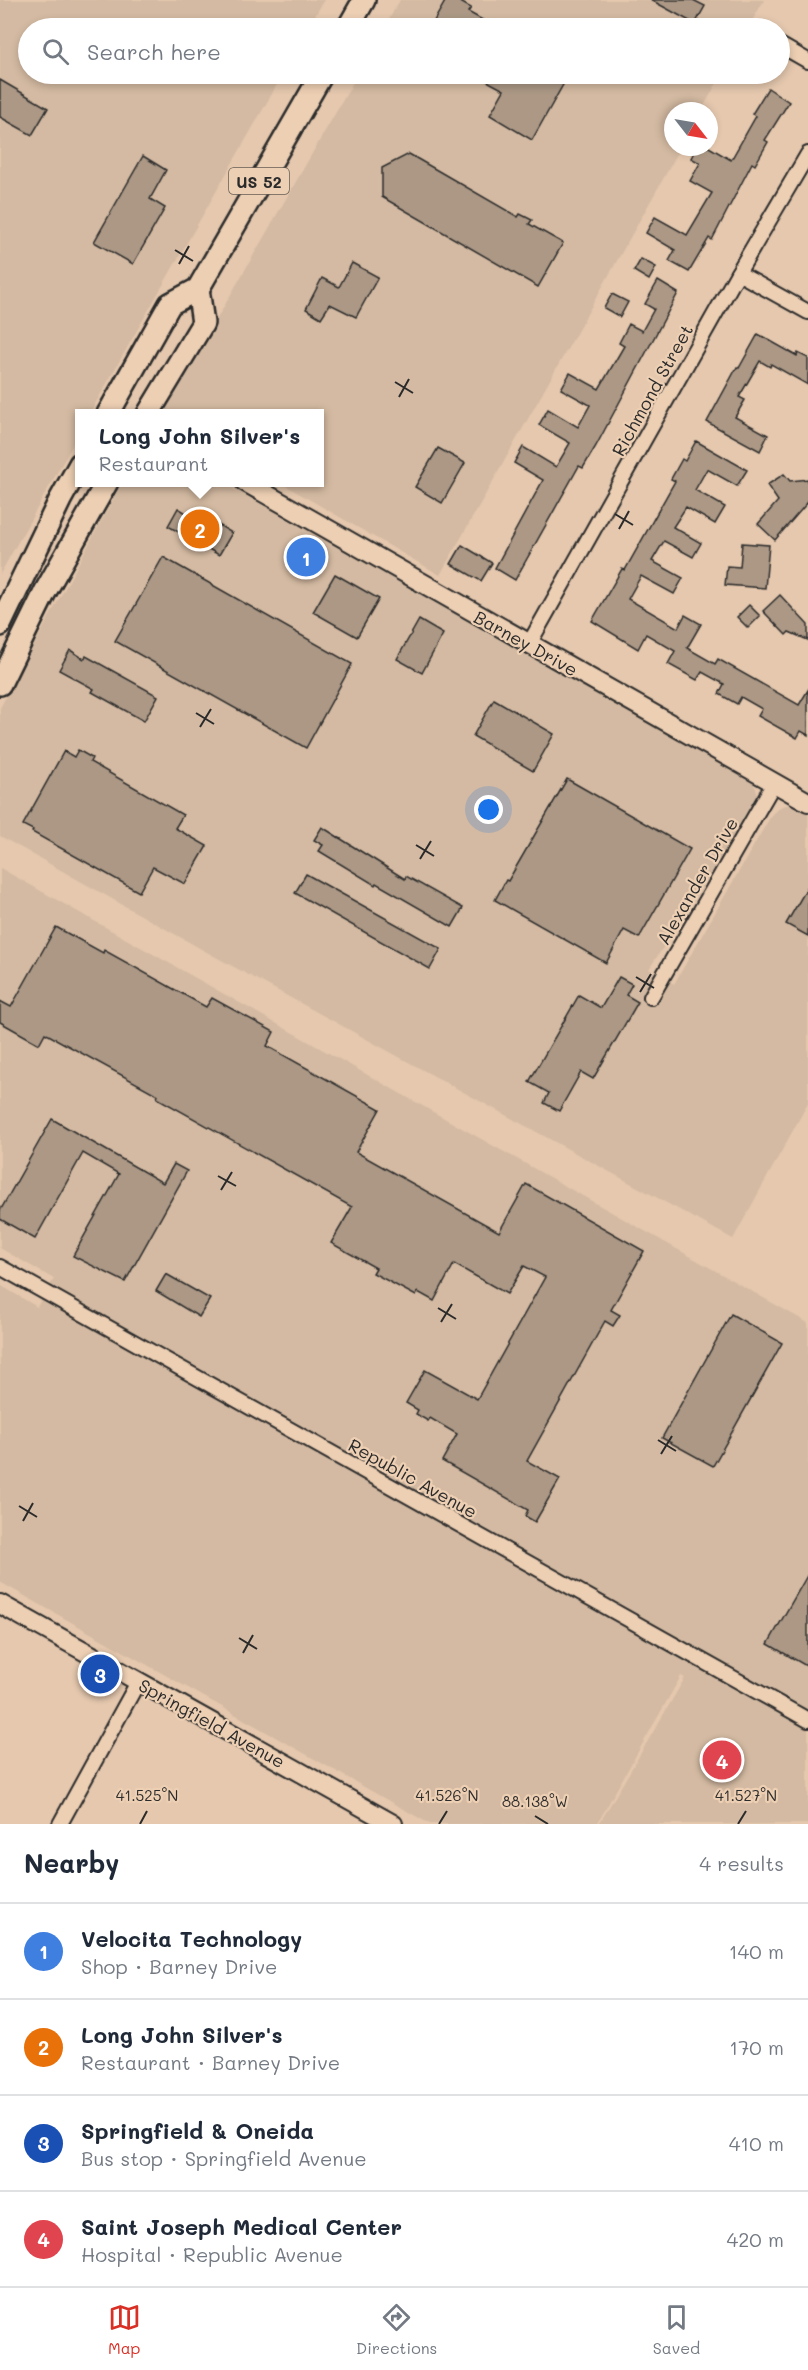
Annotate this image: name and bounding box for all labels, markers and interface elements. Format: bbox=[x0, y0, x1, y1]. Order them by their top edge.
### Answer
search box bbox=[18, 18, 790, 84]
icon: search bbox=[39, 35, 72, 68]
text: Search here bbox=[87, 37, 221, 66]
north arrow bbox=[664, 102, 718, 156]
road number: US 52 bbox=[229, 168, 289, 194]
street label: Richmond Street bbox=[606, 320, 698, 460]
popup bbox=[75, 409, 324, 487]
text: Long John Silver's bbox=[99, 421, 300, 450]
text: Restaurant bbox=[99, 450, 208, 476]
pin: 2 bbox=[180, 506, 220, 552]
pin: 1 bbox=[286, 534, 326, 580]
street label: Barney Drive bbox=[470, 605, 582, 681]
your location bbox=[474, 795, 503, 824]
street label: Alexander Drive bbox=[651, 813, 743, 949]
street label: Republic Avenue bbox=[344, 1433, 482, 1523]
pin: 3 bbox=[80, 1652, 120, 1696]
street label: Springfield Avenue bbox=[135, 1673, 289, 1773]
pin: 4 bbox=[702, 1738, 742, 1782]
text: 41.525°N bbox=[116, 1785, 178, 1805]
text: 41.526°N bbox=[416, 1785, 478, 1805]
text: 41.527°N bbox=[715, 1785, 777, 1805]
text: 88.138°W bbox=[502, 1791, 568, 1811]
text: Nearby bbox=[24, 1846, 119, 1880]
text: 4 results bbox=[699, 1850, 784, 1876]
text: Velocita Technology bbox=[81, 1924, 302, 1953]
text: 1 bbox=[39, 1938, 48, 1964]
text: 140 m bbox=[729, 1938, 784, 1964]
text: Shop · Barney Drive bbox=[81, 1953, 277, 1979]
text: Long John Silver's bbox=[81, 2020, 283, 2049]
text: 2 bbox=[38, 2034, 49, 2060]
text: 170 m bbox=[729, 2034, 784, 2060]
text: Restaurant · Barney Drive bbox=[81, 2049, 340, 2075]
text: Springfield & Oneida bbox=[81, 2116, 314, 2145]
text: 3 bbox=[38, 2130, 50, 2156]
text: 410 m bbox=[729, 2130, 784, 2156]
text: Bus stop · Springfield Avenue bbox=[81, 2145, 367, 2171]
text: Saint Joseph Medical Center bbox=[81, 2212, 402, 2241]
text: 4 bbox=[37, 2226, 50, 2252]
text: 420 m bbox=[726, 2226, 784, 2252]
text: Hospital · Republic Avenue bbox=[81, 2241, 343, 2267]
tab: Map bbox=[108, 2301, 141, 2358]
tab: Directions bbox=[356, 2301, 437, 2358]
tab: Saved bbox=[653, 2301, 700, 2358]

